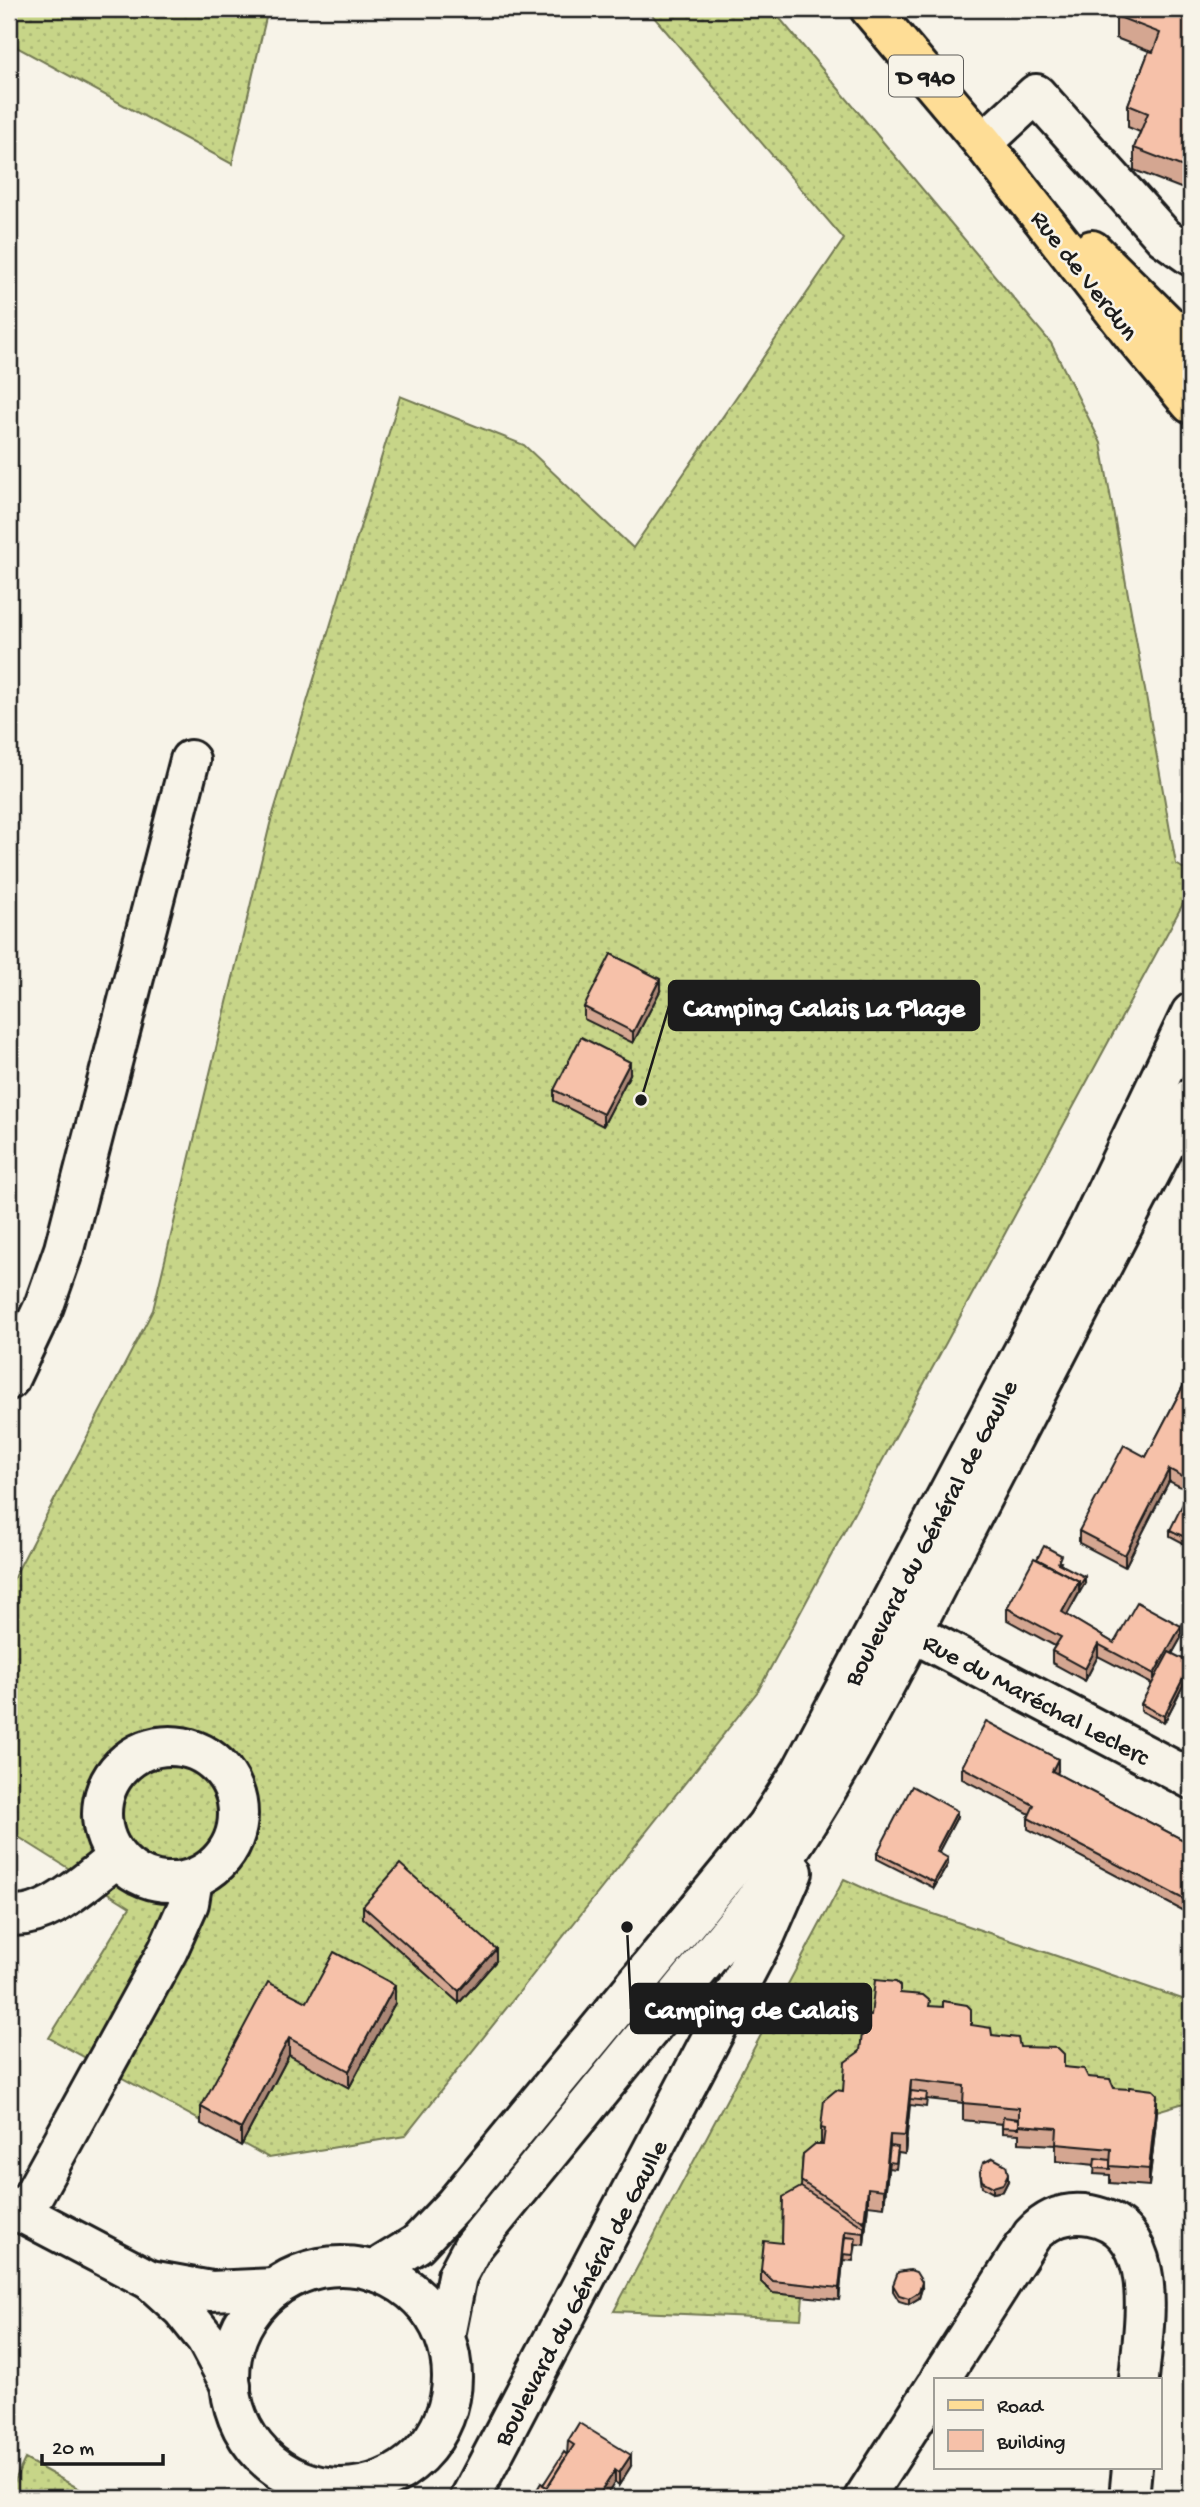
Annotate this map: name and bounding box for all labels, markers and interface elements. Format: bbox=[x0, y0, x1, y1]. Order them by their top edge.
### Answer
road number: D 940 bbox=[889, 56, 963, 96]
street label: Rue de Verdun bbox=[1022, 205, 1143, 349]
callout: Camping Calais La Plage bbox=[669, 981, 979, 1030]
text: Camping Calais La Plage bbox=[683, 994, 966, 1027]
street label: Boulevard du Général de Gaulle bbox=[839, 1375, 1027, 1693]
street label: Rue du Maréchal Leclerc bbox=[916, 1629, 1155, 1775]
callout: Camping de Calais bbox=[631, 1984, 871, 2033]
text: Camping de Calais bbox=[645, 1996, 859, 2029]
street label: Boulevard du Général de Gaulle bbox=[489, 2135, 677, 2453]
legend bbox=[934, 2378, 1162, 2468]
text: Road bbox=[997, 2396, 1045, 2421]
scale bar bbox=[42, 2423, 163, 2467]
text: Building bbox=[996, 2432, 1066, 2457]
text: 20 m bbox=[52, 2438, 94, 2463]

